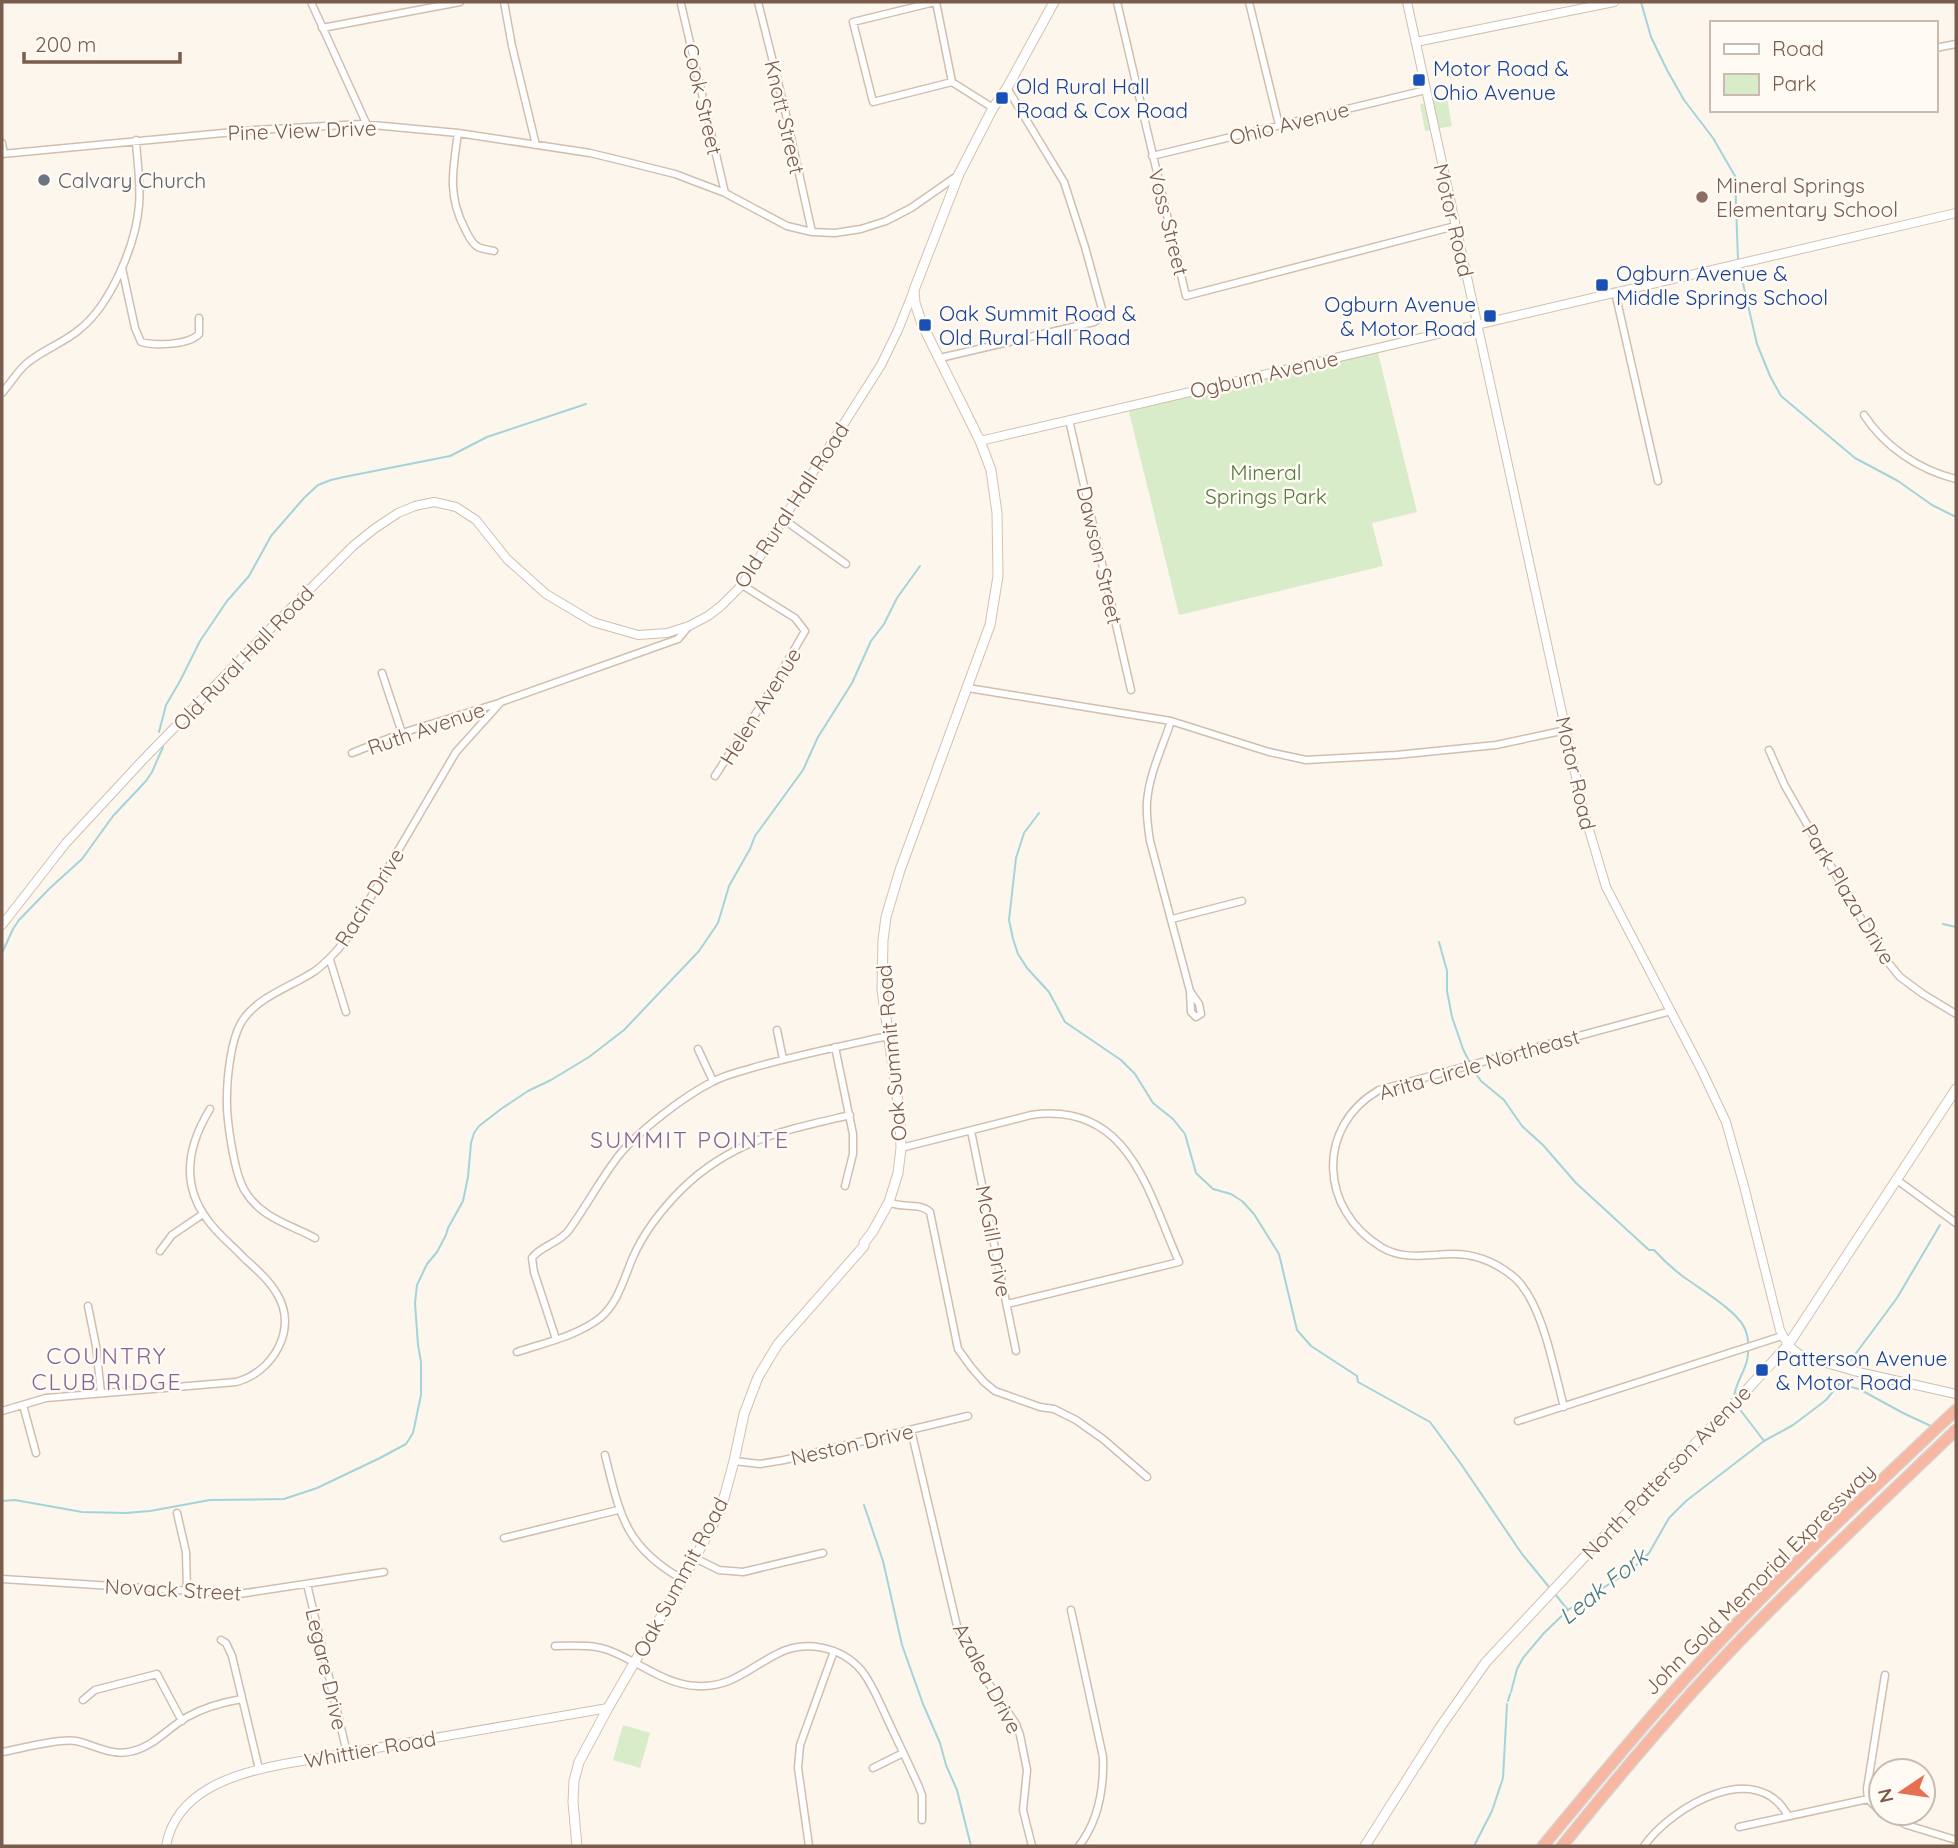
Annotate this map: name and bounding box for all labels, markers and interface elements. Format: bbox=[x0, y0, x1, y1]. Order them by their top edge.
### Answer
scale bar bbox=[24, 21, 180, 65]
legend bbox=[1710, 21, 1937, 112]
text: 200 m bbox=[35, 31, 97, 57]
text: Road bbox=[1772, 35, 1824, 61]
street label: Cook Street bbox=[678, 41, 728, 157]
place label: Motor Road & Ohio Avenue bbox=[1433, 55, 1569, 105]
street label: Knott Street bbox=[759, 57, 811, 177]
text: Park bbox=[1772, 70, 1816, 96]
marker: Motor Road & Ohio Avenue bbox=[1411, 72, 1427, 88]
place label: Old Rural Hall Road & Cox Road bbox=[1016, 73, 1188, 123]
marker: Old Rural Hall Road & Cox Road bbox=[994, 90, 1010, 106]
street label: Ohio Avenue bbox=[1226, 96, 1352, 150]
street label: Pine View Drive bbox=[227, 114, 377, 146]
street label: Motor Road bbox=[1428, 161, 1480, 279]
street label: Voss Street bbox=[1143, 166, 1195, 278]
place label: Calvary Church bbox=[58, 167, 206, 193]
marker: Calvary Church bbox=[36, 172, 52, 188]
place label: Mineral Springs Elementary School bbox=[1716, 172, 1898, 222]
marker: Mineral Springs Elementary School bbox=[1694, 189, 1710, 205]
place label: Ogburn Avenue & Middle Springs School bbox=[1616, 260, 1828, 310]
marker: Ogburn Avenue & Middle Springs School bbox=[1594, 277, 1610, 293]
place label: Ogburn Avenue & Motor Road bbox=[1324, 291, 1476, 341]
place label: Oak Summit Road & Old Rural Hall Road bbox=[939, 300, 1136, 350]
marker: Ogburn Avenue & Motor Road bbox=[1482, 308, 1498, 324]
marker: Oak Summit Road & Old Rural Hall Road bbox=[917, 317, 933, 333]
street label: Ogburn Avenue bbox=[1187, 344, 1341, 404]
street label: Old Rural Hall Road bbox=[728, 418, 854, 592]
park label: Mineral Springs Park bbox=[1205, 459, 1327, 509]
street label: Dawson Street bbox=[1071, 483, 1129, 627]
street label: Old Rural Hall Road bbox=[167, 580, 319, 736]
street label: Helen Avenue bbox=[714, 643, 806, 769]
street label: Ruth Avenue bbox=[364, 696, 488, 760]
street label: Motor Road bbox=[1550, 714, 1602, 832]
street label: Park Plaza Drive bbox=[1797, 819, 1901, 969]
street label: Racin Drive bbox=[329, 843, 409, 951]
street label: Oak Summit Road bbox=[870, 964, 912, 1142]
street label: Arita Circle Northeast bbox=[1376, 1023, 1582, 1105]
district label: SUMMIT POINTE bbox=[590, 1125, 790, 1154]
street label: McGill Drive bbox=[970, 1183, 1018, 1299]
district label: COUNTRY CLUB RIDGE bbox=[31, 1341, 183, 1396]
place label: Patterson Avenue & Motor Road bbox=[1776, 1345, 1947, 1395]
marker: Patterson Avenue & Motor Road bbox=[1754, 1362, 1770, 1378]
street label: North Patterson Avenue bbox=[1576, 1379, 1756, 1565]
street label: Neston Drive bbox=[788, 1417, 916, 1471]
street label: John Gold Memorial Expressway bbox=[1638, 1458, 1880, 1700]
street label: Oak Summit Road bbox=[627, 1493, 733, 1661]
water label: Leak Fork bbox=[1553, 1540, 1654, 1630]
street label: Novack Street bbox=[104, 1572, 242, 1606]
street label: Legare Drive bbox=[300, 1605, 354, 1733]
street label: Azalea Drive bbox=[948, 1618, 1028, 1738]
street label: Whittier Road bbox=[302, 1725, 438, 1773]
north arrow bbox=[1867, 1757, 1937, 1827]
text: N bbox=[1872, 1786, 1899, 1805]

